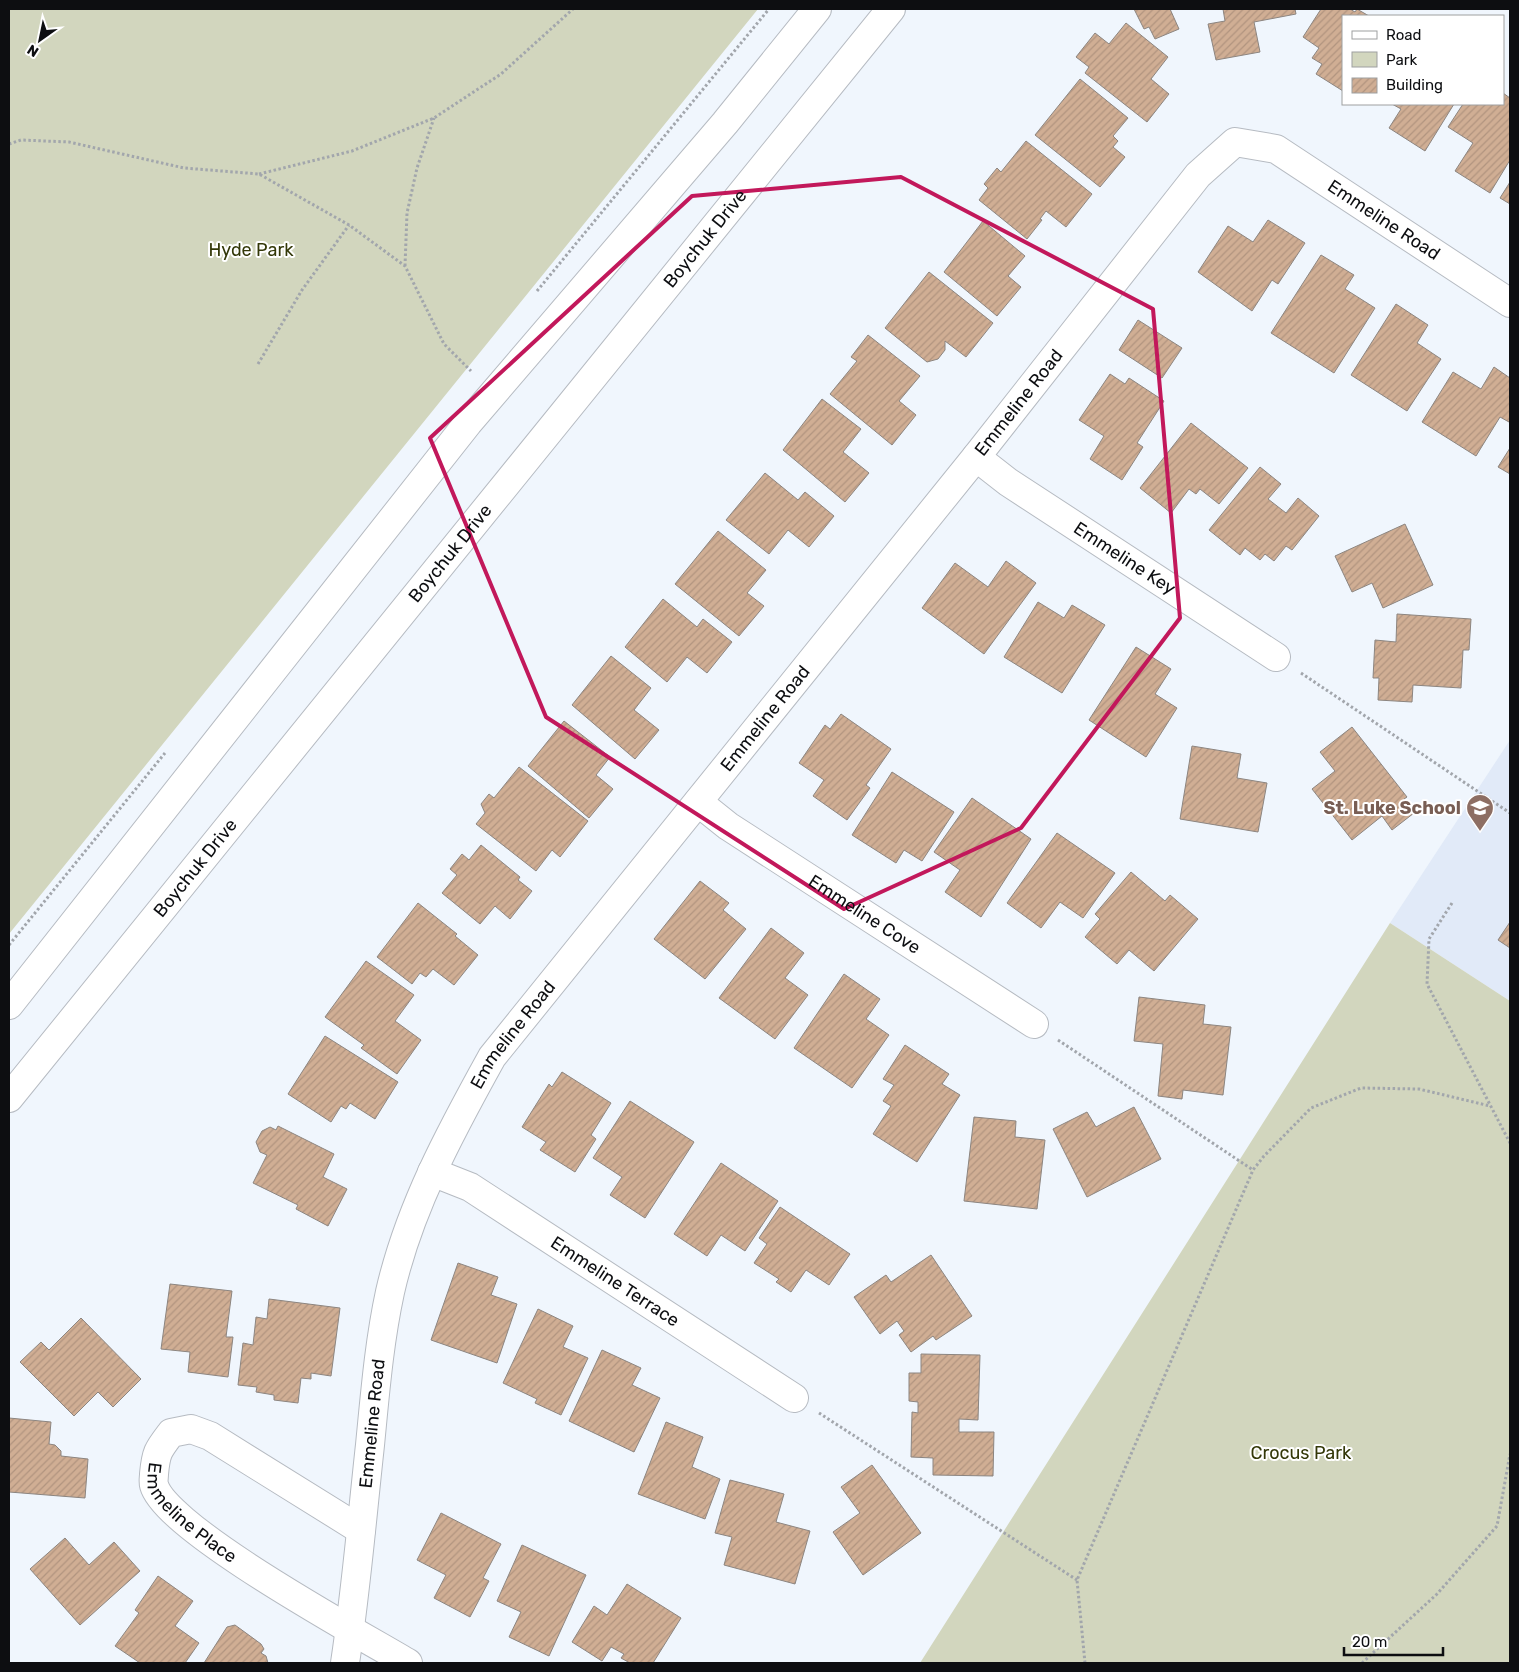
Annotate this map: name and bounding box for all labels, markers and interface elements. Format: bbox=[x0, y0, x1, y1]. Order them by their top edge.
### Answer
north arrow bbox=[15, 15, 65, 65]
legend bbox=[1342, 15, 1504, 105]
text: Road bbox=[1386, 26, 1422, 44]
text: N bbox=[24, 41, 42, 60]
text: Park bbox=[1386, 51, 1417, 69]
text: Building bbox=[1386, 76, 1443, 94]
street label: Emmeline Road bbox=[1324, 175, 1444, 265]
street label: Boychuk Drive bbox=[659, 185, 751, 292]
park label: Hyde Park bbox=[208, 239, 294, 261]
street label: Emmeline Road bbox=[970, 345, 1068, 460]
street label: Boychuk Drive bbox=[404, 500, 497, 607]
street label: Emmeline Key bbox=[1070, 517, 1180, 599]
street label: Emmeline Road bbox=[716, 661, 815, 776]
school or university icon: St. Luke School bbox=[1465, 793, 1495, 832]
place label: St. Luke School bbox=[1324, 797, 1461, 819]
street label: Boychuk Drive bbox=[149, 814, 242, 922]
street label: Emmeline Cove bbox=[804, 870, 925, 959]
street label: Emmeline Road bbox=[466, 976, 560, 1093]
street label: Emmeline Terrace bbox=[547, 1232, 684, 1331]
street label: Emmeline Road bbox=[355, 1358, 390, 1489]
park label: Crocus Park bbox=[1251, 1442, 1352, 1464]
street label: Emmeline Place bbox=[143, 1461, 241, 1568]
scale bar bbox=[1344, 1624, 1443, 1656]
text: 20 m bbox=[1352, 1633, 1387, 1651]

